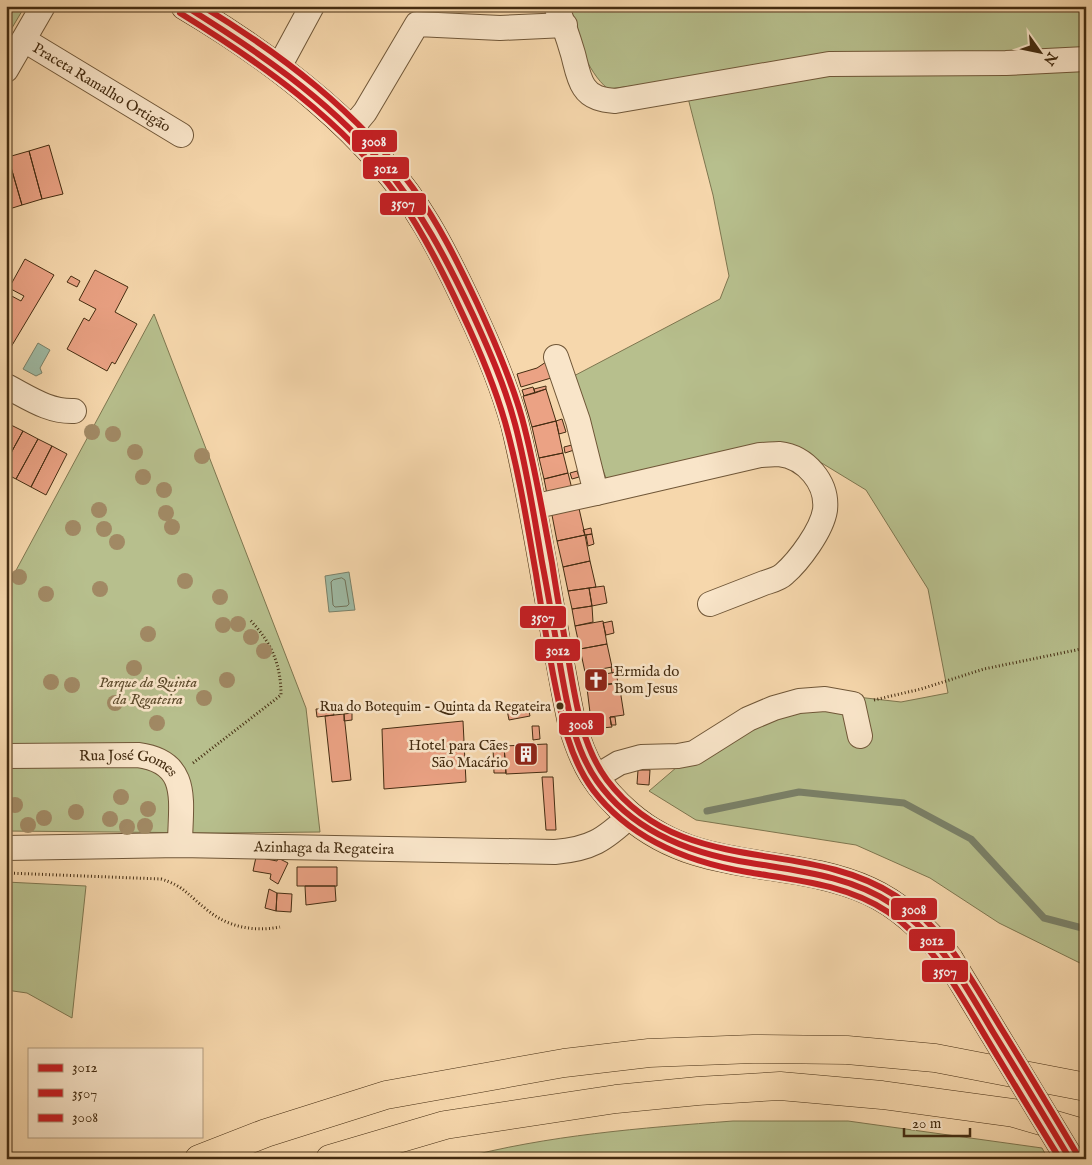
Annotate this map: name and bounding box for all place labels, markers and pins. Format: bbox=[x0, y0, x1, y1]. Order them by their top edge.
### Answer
place label: Ermida do Bom Jesus bbox=[614, 662, 679, 698]
church icon: Ermida do Bom Jesus bbox=[583, 667, 609, 693]
place label: Rua do Botequim - Quinta da Regateira bbox=[319, 698, 552, 716]
marker: Rua do Botequim - Quinta da Regateira bbox=[555, 701, 565, 711]
place label: Hotel para Cães São Macário bbox=[409, 736, 508, 772]
building icon: Hotel para Cães São Macário bbox=[513, 741, 539, 767]

